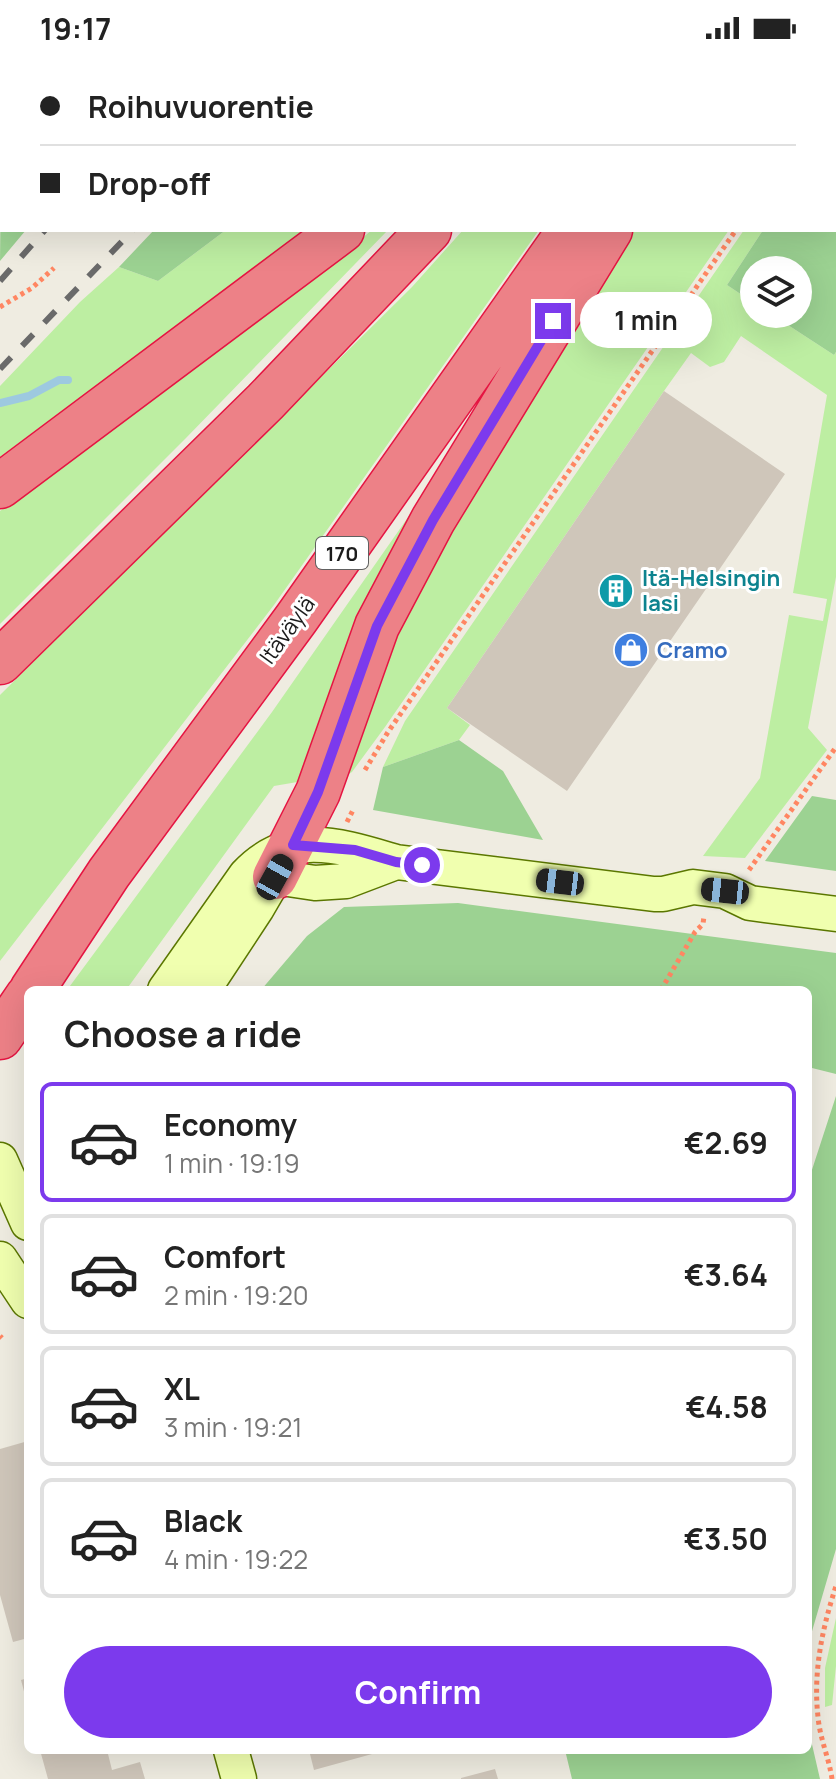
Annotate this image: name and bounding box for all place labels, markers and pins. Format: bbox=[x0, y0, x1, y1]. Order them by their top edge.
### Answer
place label: Itä-Helsingin lasi bbox=[642, 563, 780, 618]
building icon: Itä-Helsingin lasi bbox=[597, 572, 635, 610]
shop icon: Cramo bbox=[612, 631, 650, 669]
place label: Cramo bbox=[657, 635, 728, 665]

